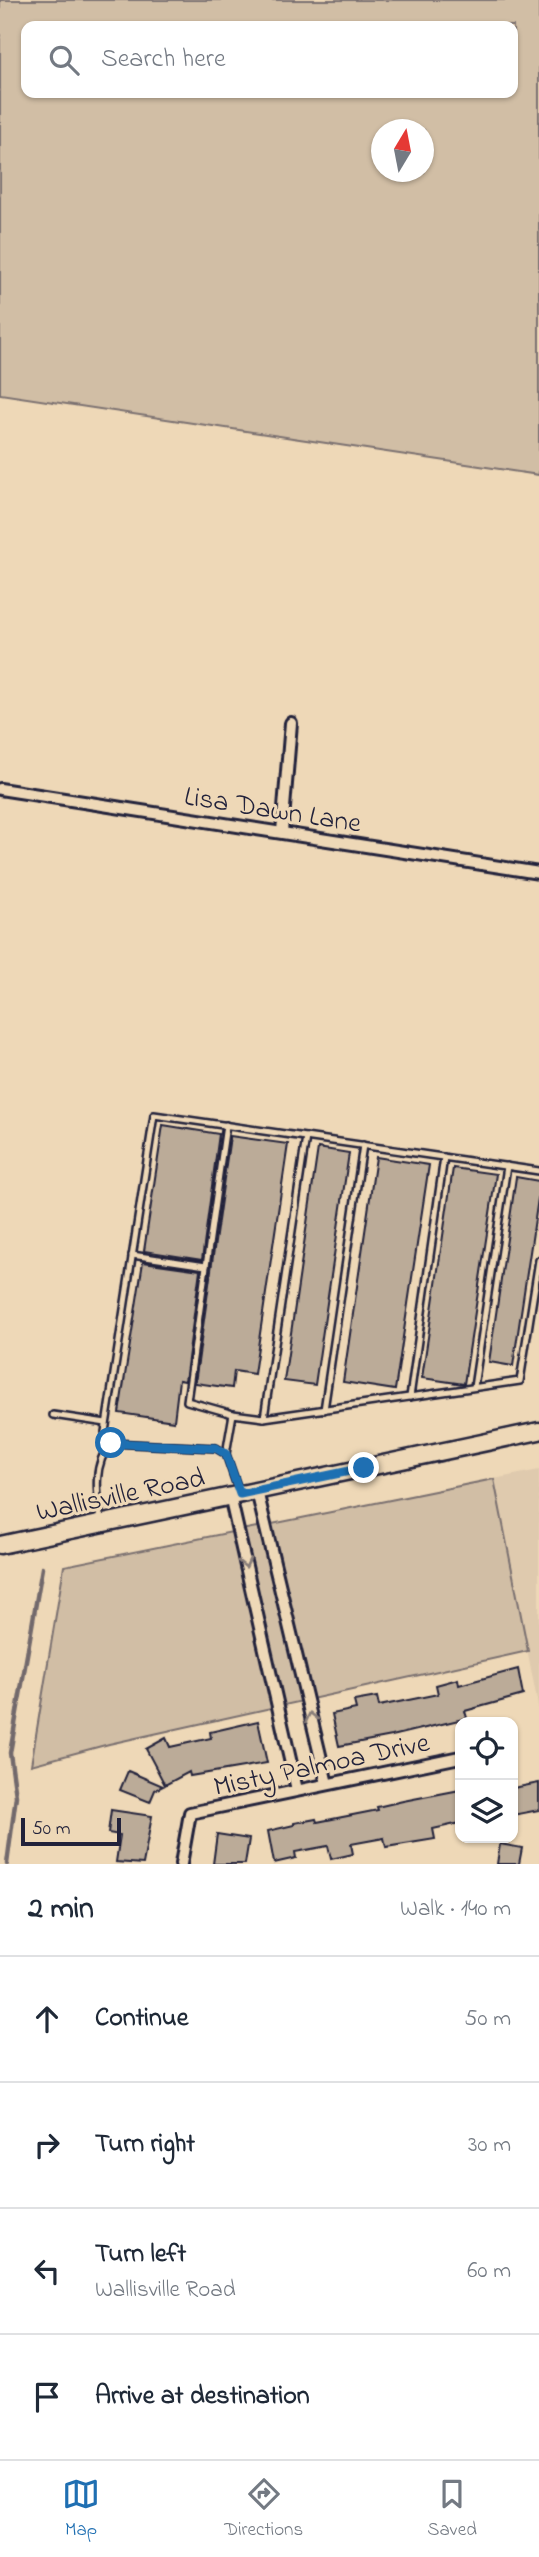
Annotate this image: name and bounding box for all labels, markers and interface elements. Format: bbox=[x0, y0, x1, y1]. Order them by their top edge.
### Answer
search box bbox=[21, 21, 518, 98]
icon: search bbox=[45, 41, 83, 79]
text: Search here bbox=[101, 41, 226, 79]
north arrow bbox=[371, 119, 434, 182]
street label: Lisa Dawn Lane bbox=[181, 777, 364, 846]
route start bbox=[95, 1427, 126, 1458]
route end bbox=[348, 1452, 379, 1483]
street label: Wallisville Road bbox=[33, 1459, 209, 1534]
one-way arrow bbox=[237, 1557, 251, 1569]
one-way arrow bbox=[305, 1711, 319, 1723]
map controls bbox=[455, 1717, 518, 1843]
button: locate bbox=[455, 1717, 518, 1780]
street label: Misty Palmoa Drive bbox=[210, 1723, 434, 1809]
button: layers bbox=[455, 1780, 518, 1843]
scale bar bbox=[21, 1815, 121, 1847]
text: 50 m bbox=[32, 1816, 71, 1843]
text: 2 min bbox=[28, 1888, 94, 1932]
text: Walk · 140 m bbox=[400, 1893, 511, 1926]
icon: ahead bbox=[28, 2000, 66, 2038]
text: Continue bbox=[95, 2000, 188, 2038]
text: 50 m bbox=[464, 2003, 511, 2036]
icon: right bbox=[28, 2126, 66, 2164]
text: Turn right bbox=[95, 2126, 195, 2164]
text: 30 m bbox=[468, 2129, 511, 2162]
text: Turn left bbox=[95, 2236, 186, 2274]
icon: left bbox=[28, 2252, 66, 2290]
text: 60 m bbox=[467, 2255, 511, 2288]
text: Wallisville Road bbox=[95, 2274, 236, 2307]
icon: arrive bbox=[28, 2378, 66, 2416]
text: Arrive at destination bbox=[95, 2378, 310, 2416]
tab: Map bbox=[62, 2475, 100, 2544]
tab: Directions bbox=[224, 2475, 303, 2544]
tab: Saved bbox=[427, 2475, 477, 2544]

